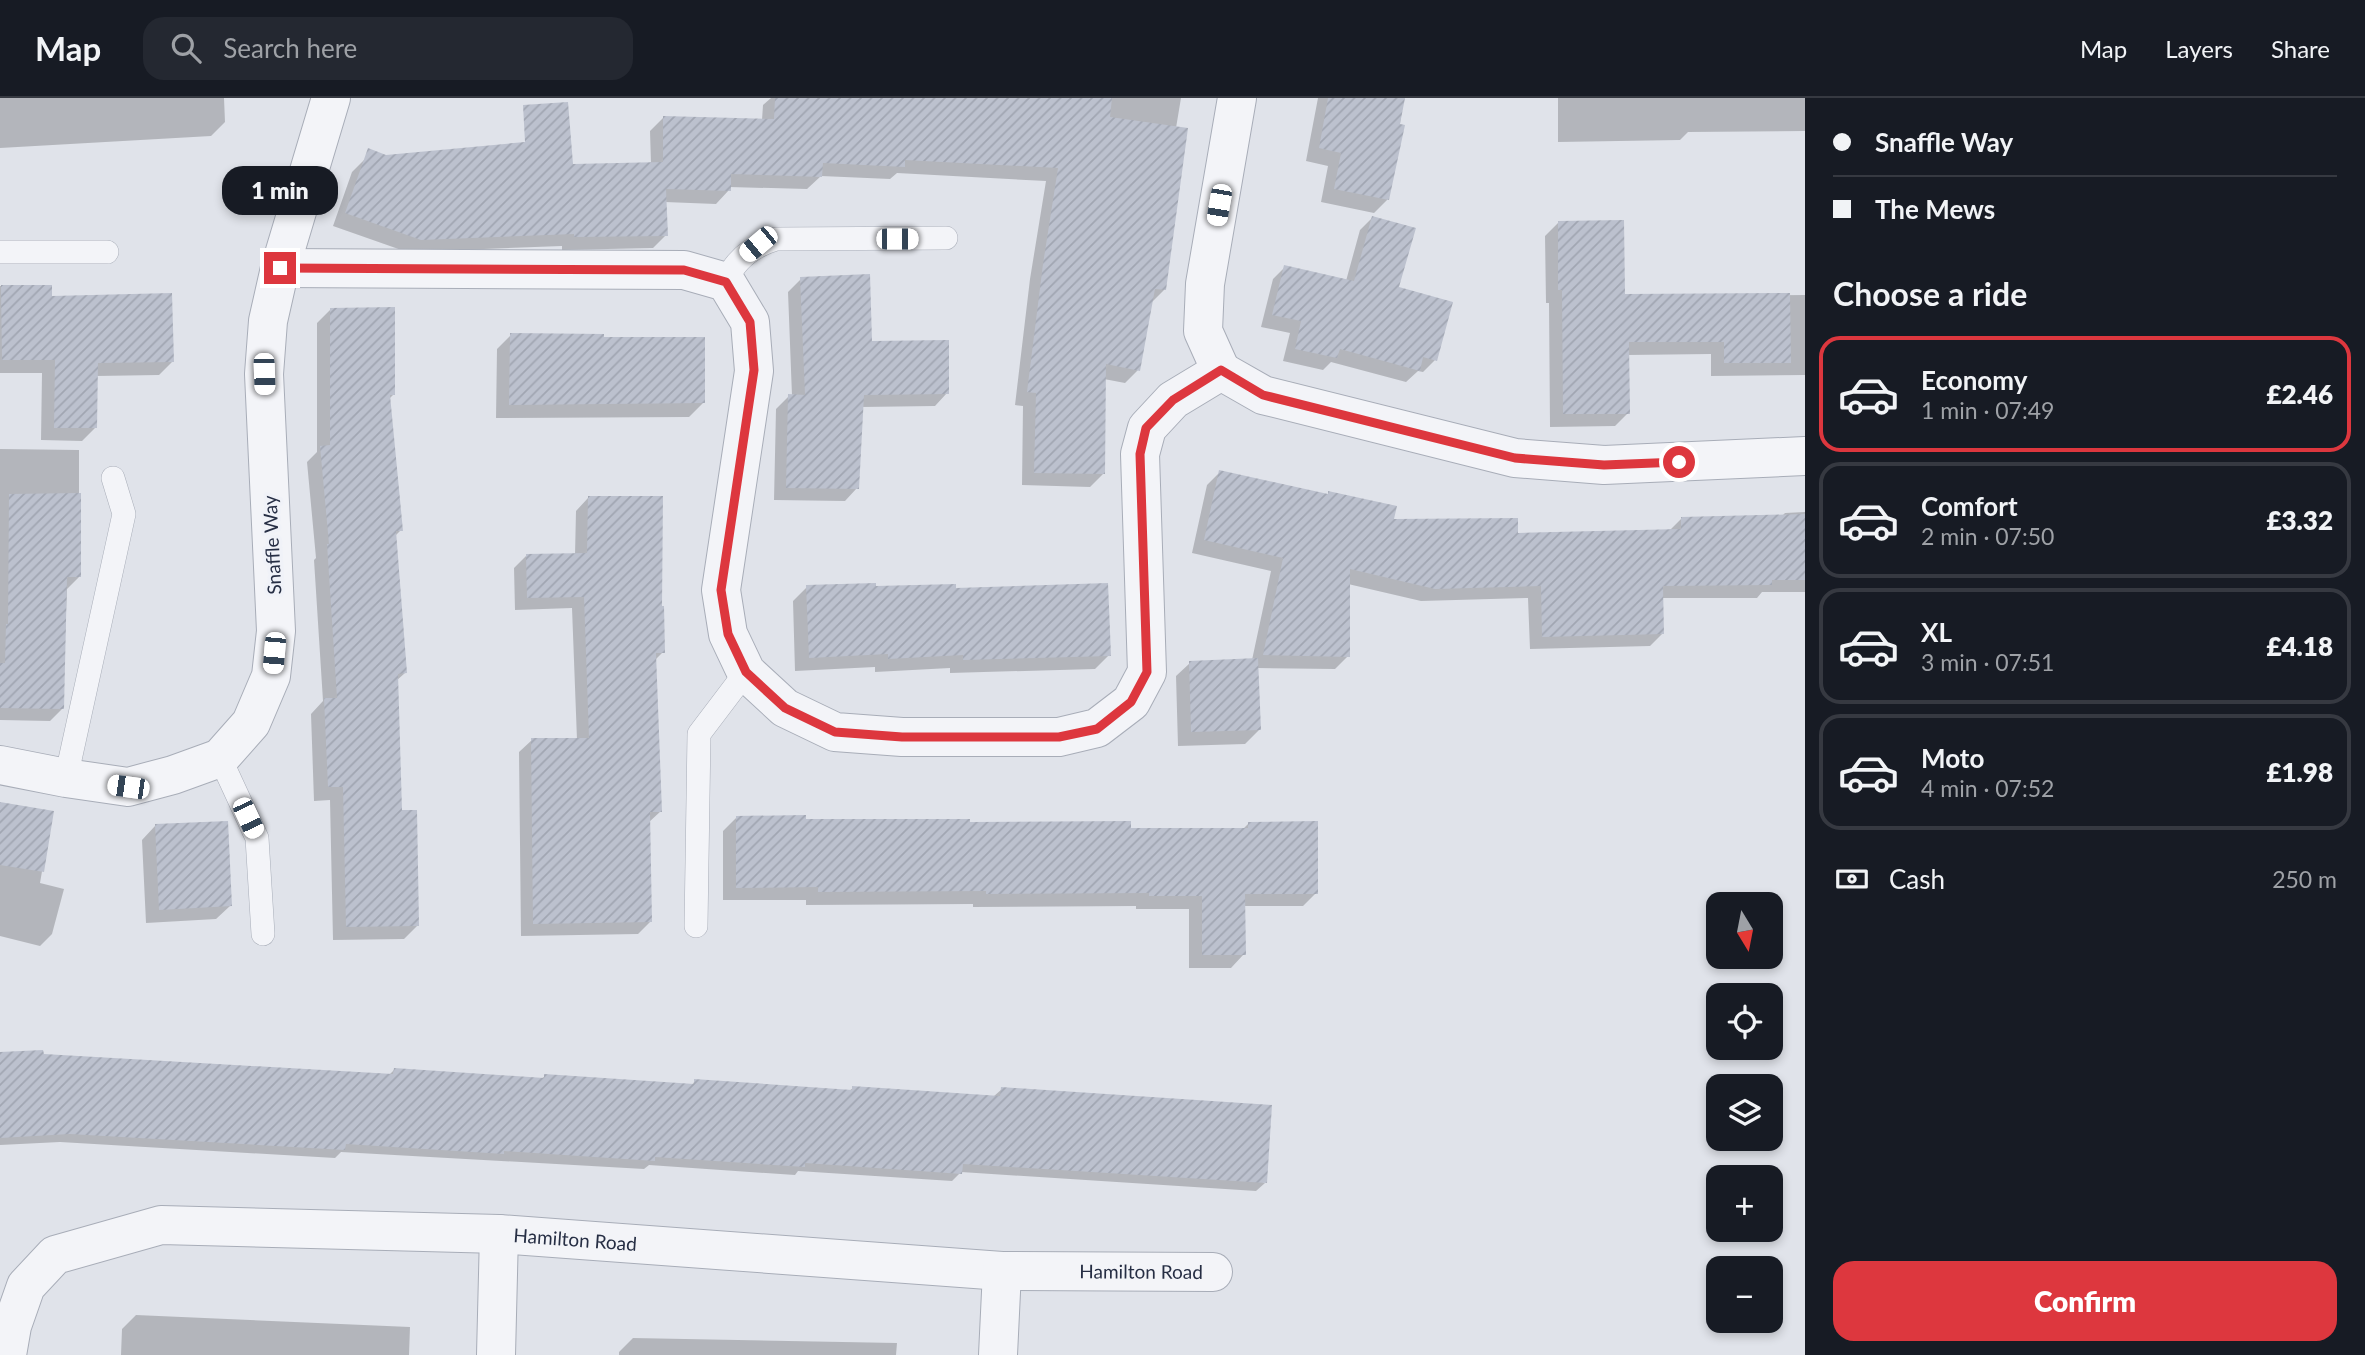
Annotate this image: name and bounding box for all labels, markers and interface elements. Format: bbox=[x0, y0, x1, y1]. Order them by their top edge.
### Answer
search box bbox=[143, 17, 633, 80]
text: Map bbox=[35, 28, 101, 68]
icon: search bbox=[167, 29, 205, 67]
text: Search here bbox=[223, 32, 357, 64]
text: Map bbox=[2080, 34, 2127, 63]
text: Layers bbox=[2165, 34, 2233, 63]
text: Share bbox=[2271, 34, 2330, 63]
text: Snaffle Way bbox=[1875, 126, 2013, 158]
callout: 1 min bbox=[222, 166, 338, 216]
text: 1 min bbox=[251, 176, 309, 204]
car bbox=[1206, 182, 1233, 228]
text: The Mews bbox=[1875, 193, 1995, 225]
car bbox=[736, 222, 781, 266]
car bbox=[877, 229, 919, 250]
route end bbox=[264, 252, 296, 284]
text: Choose a ride bbox=[1833, 274, 2027, 313]
car bbox=[253, 353, 276, 395]
icon: car bbox=[1837, 363, 1900, 426]
text: Economy bbox=[1921, 364, 2027, 396]
text: £2.46 bbox=[2266, 378, 2333, 410]
text: 1 min · 07:49 bbox=[1921, 396, 2054, 424]
route start bbox=[1663, 446, 1695, 478]
icon: car bbox=[1837, 489, 1900, 552]
text: Comfort bbox=[1921, 490, 2018, 522]
street label: Snaffle Way bbox=[257, 495, 286, 595]
text: £3.32 bbox=[2266, 504, 2333, 536]
text: 2 min · 07:50 bbox=[1921, 522, 2054, 550]
icon: car bbox=[1837, 615, 1900, 678]
text: XL bbox=[1921, 616, 1952, 648]
text: £4.18 bbox=[2266, 630, 2333, 662]
car bbox=[262, 631, 287, 675]
text: 3 min · 07:51 bbox=[1921, 648, 2054, 676]
icon: car bbox=[1837, 741, 1900, 804]
text: Moto bbox=[1921, 742, 1984, 774]
text: £1.98 bbox=[2266, 756, 2333, 788]
car bbox=[106, 774, 151, 800]
text: 4 min · 07:52 bbox=[1921, 774, 2054, 802]
car bbox=[230, 795, 267, 841]
icon: cash bbox=[1833, 860, 1871, 898]
text: Cash bbox=[1889, 863, 1945, 895]
text: 250 m bbox=[2272, 865, 2337, 893]
north arrow bbox=[1706, 892, 1783, 970]
map controls bbox=[1706, 892, 1783, 1333]
button: locate bbox=[1706, 983, 1783, 1060]
button: layers bbox=[1706, 1074, 1783, 1151]
button: + bbox=[1706, 1165, 1783, 1242]
street label: Hamilton Road bbox=[513, 1223, 638, 1255]
button: − bbox=[1706, 1256, 1783, 1333]
street label: Hamilton Road bbox=[1079, 1259, 1203, 1283]
button: Confirm bbox=[1833, 1261, 2337, 1341]

